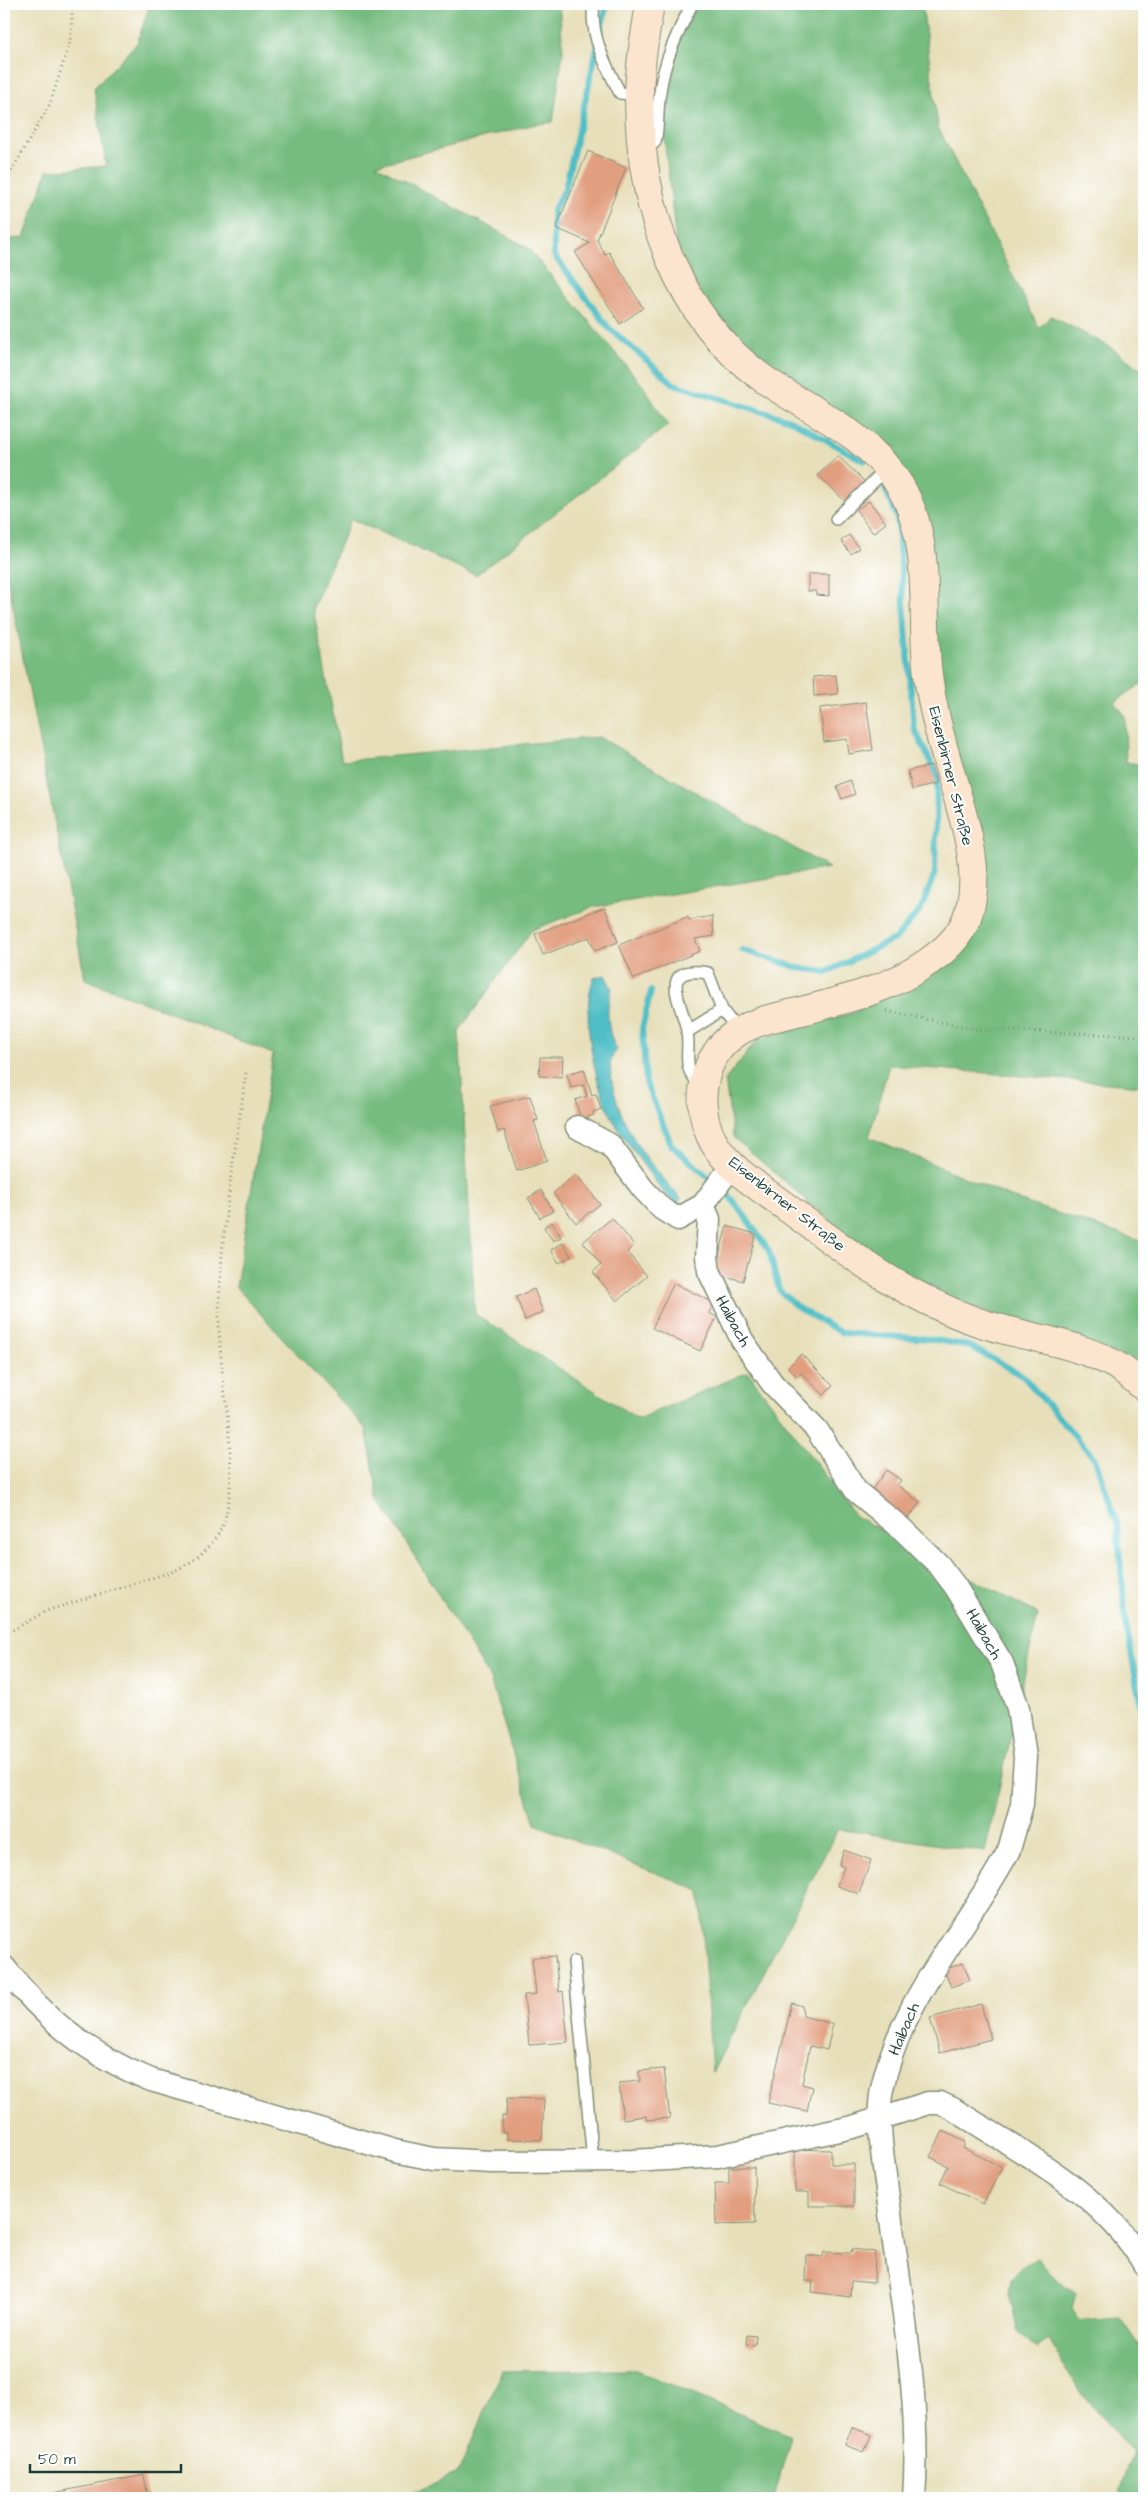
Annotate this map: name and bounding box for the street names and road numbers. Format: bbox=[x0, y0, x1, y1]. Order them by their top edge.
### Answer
street label: Eisenbirner Straße bbox=[923, 704, 979, 848]
street label: Eisenbirner Straße bbox=[724, 1151, 850, 1257]
street label: Haibach bbox=[710, 1291, 756, 1351]
street label: Haibach bbox=[961, 1605, 1007, 1664]
street label: Haibach bbox=[883, 1999, 925, 2059]

